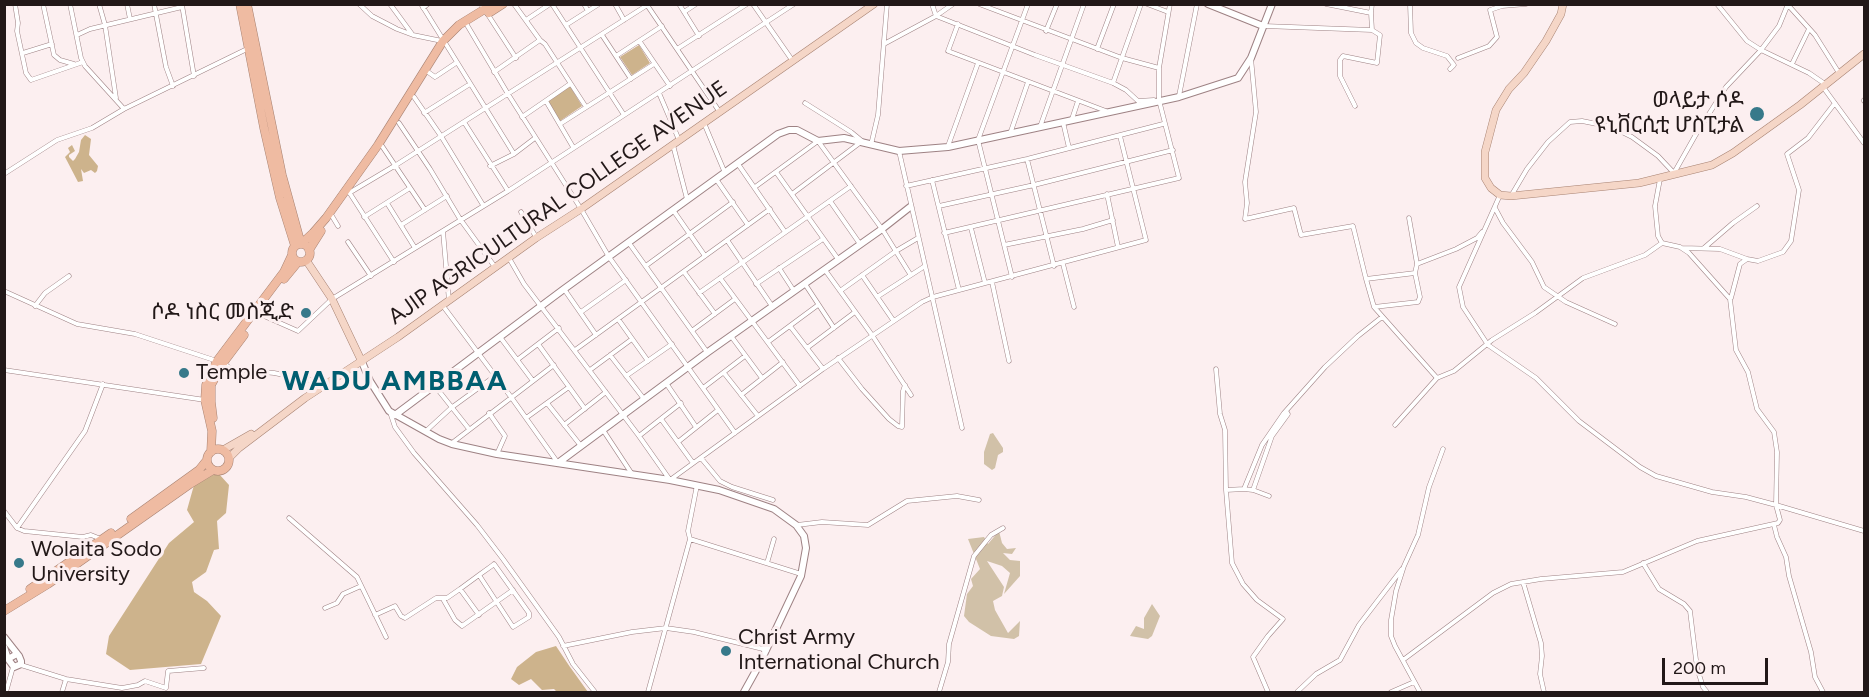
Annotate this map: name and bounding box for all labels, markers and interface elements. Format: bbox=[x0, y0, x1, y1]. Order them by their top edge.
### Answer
street label: AJIP AGRICULTURAL COLLEGE AVENUE bbox=[384, 75, 732, 331]
place label: ወላይታ ሶዶ ዩኒቨርሲቲ ሆስፒታል bbox=[1595, 88, 1744, 140]
marker: ወላይታ ሶዶ ዩኒቨርሲቲ ሆስፒታል bbox=[1748, 105, 1766, 123]
place label: ሶዶ ነስር መስጂድ bbox=[151, 300, 294, 326]
marker: ሶዶ ነስር መስጂድ bbox=[299, 306, 313, 320]
place label: Temple bbox=[196, 360, 267, 386]
district label: WADU AMBBAA bbox=[282, 365, 508, 399]
marker: Temple bbox=[177, 366, 191, 380]
place label: Wolaita Sodo University bbox=[31, 537, 162, 588]
marker: Wolaita Sodo University bbox=[12, 556, 26, 570]
place label: Christ Army International Church bbox=[738, 625, 939, 676]
marker: Christ Army International Church bbox=[719, 644, 733, 658]
scale bar bbox=[1665, 646, 1772, 684]
text: 200 m bbox=[1673, 657, 1726, 679]

